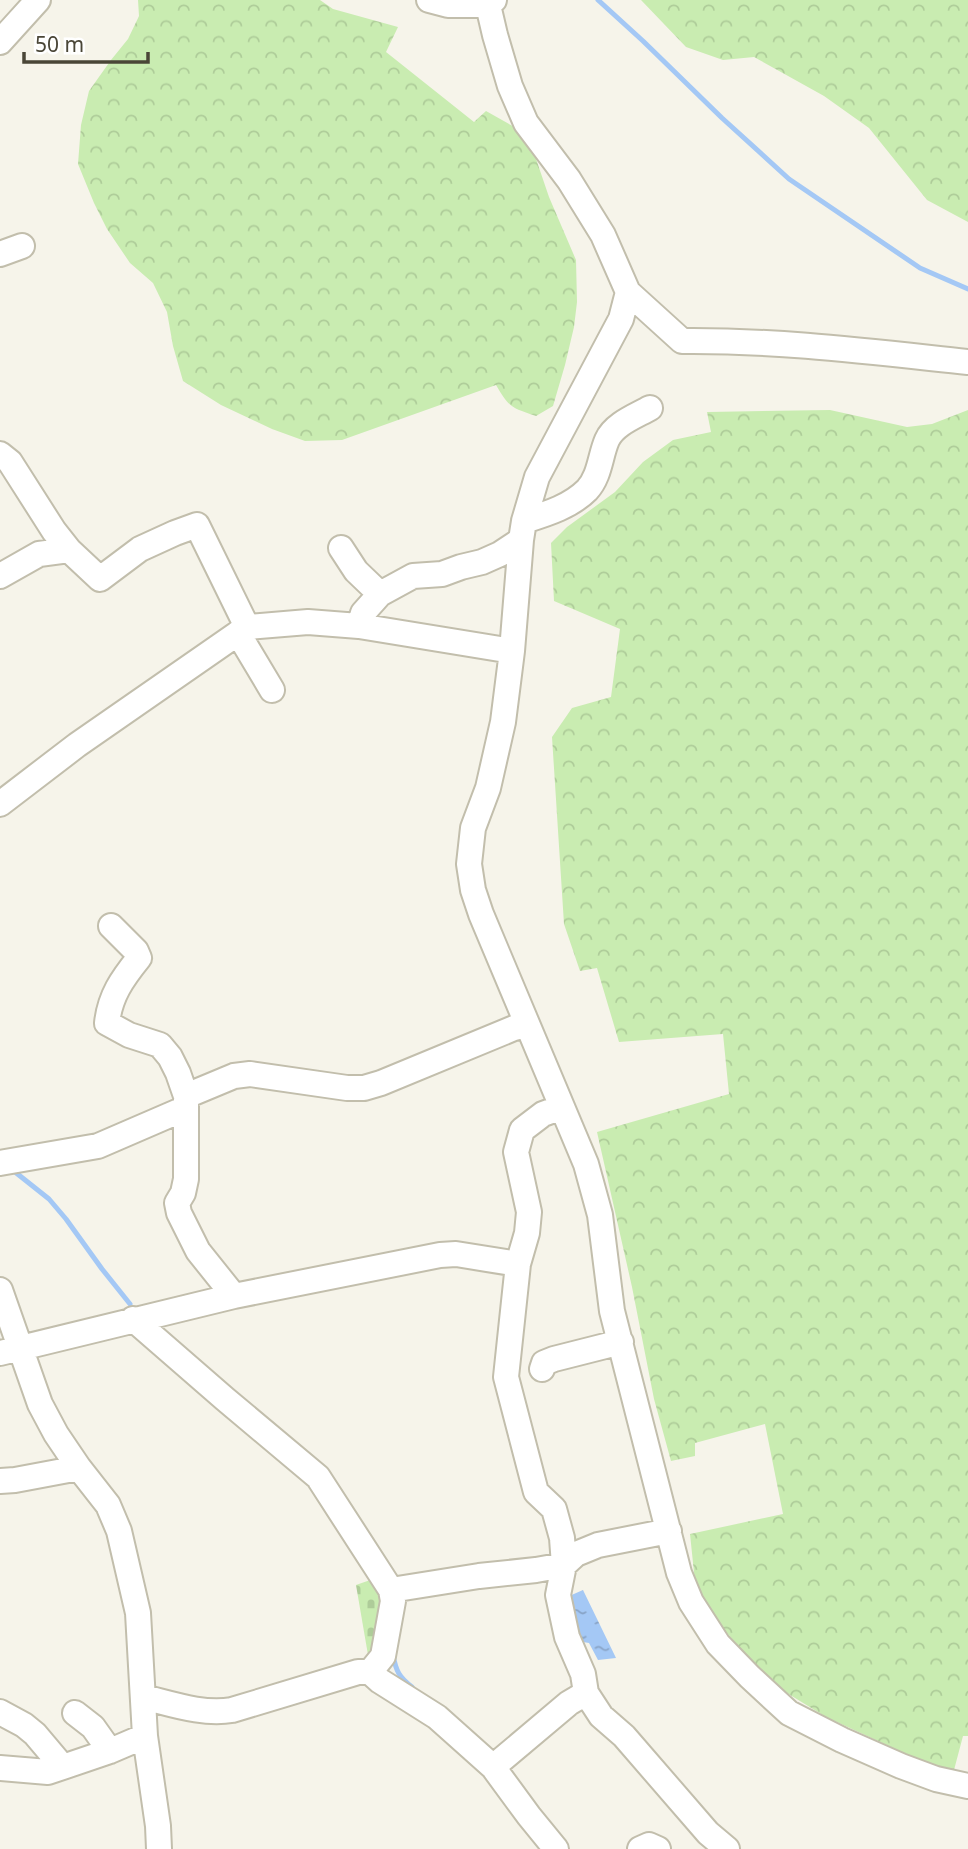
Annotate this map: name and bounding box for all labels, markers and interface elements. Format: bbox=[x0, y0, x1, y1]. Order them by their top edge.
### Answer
scale bar bbox=[24, 21, 149, 65]
text: 50 m bbox=[35, 30, 84, 58]

